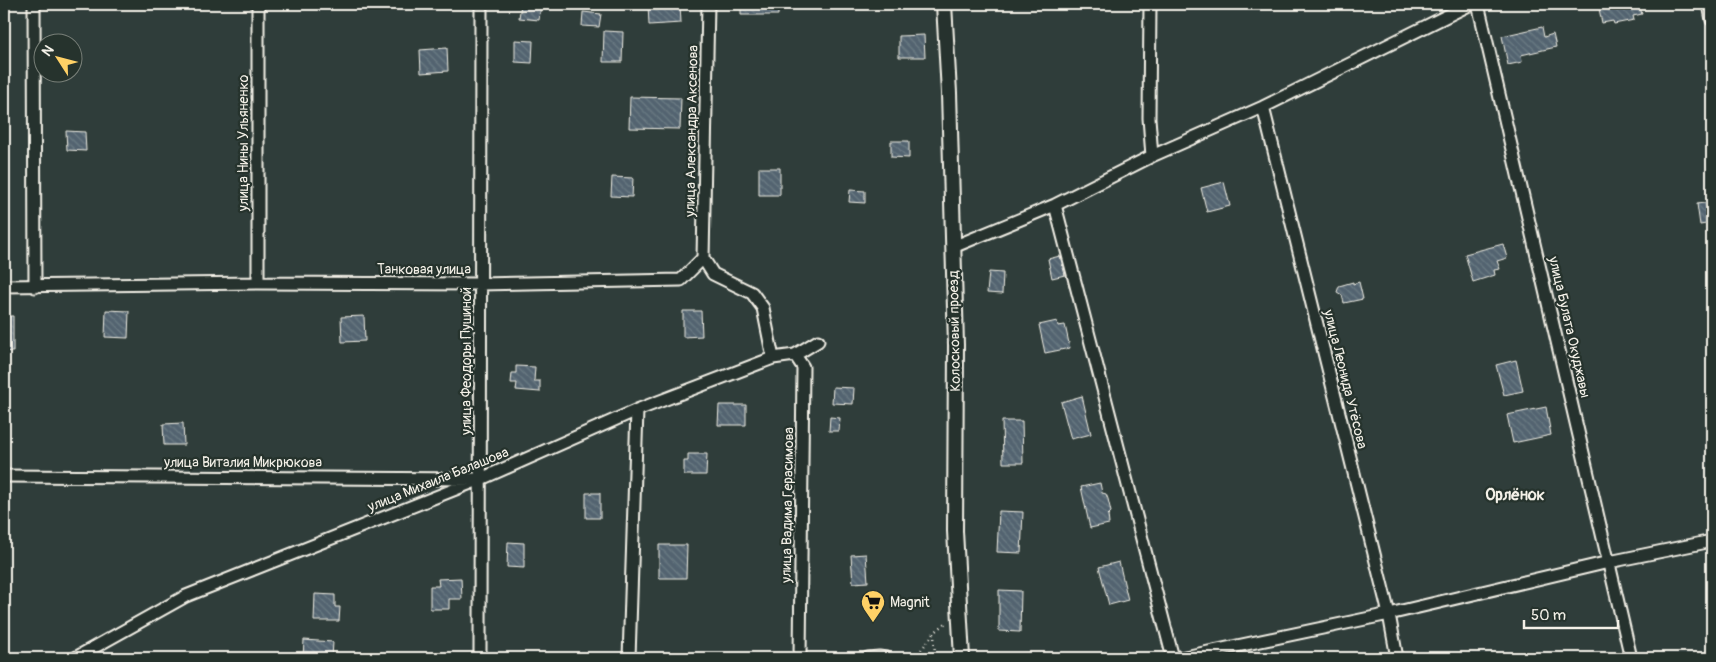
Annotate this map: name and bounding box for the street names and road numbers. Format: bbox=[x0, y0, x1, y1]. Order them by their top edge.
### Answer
street label: улица Александра Аксенова bbox=[681, 45, 701, 218]
street label: улица Нины Ульяненко bbox=[235, 74, 252, 212]
street label: улица Булата Окуджавы bbox=[1545, 254, 1594, 399]
street label: Танковая улица bbox=[377, 261, 471, 278]
street label: Колосковый проезд bbox=[945, 270, 964, 392]
street label: улица Феодоры Пушиной bbox=[458, 287, 475, 436]
street label: улица Леонида Утёсова bbox=[1320, 307, 1371, 451]
street label: улица Вадима Герасимова bbox=[778, 427, 797, 584]
street label: улица Михаила Балашова bbox=[364, 443, 511, 516]
street label: улица Виталия Микрюкова bbox=[163, 454, 322, 471]

